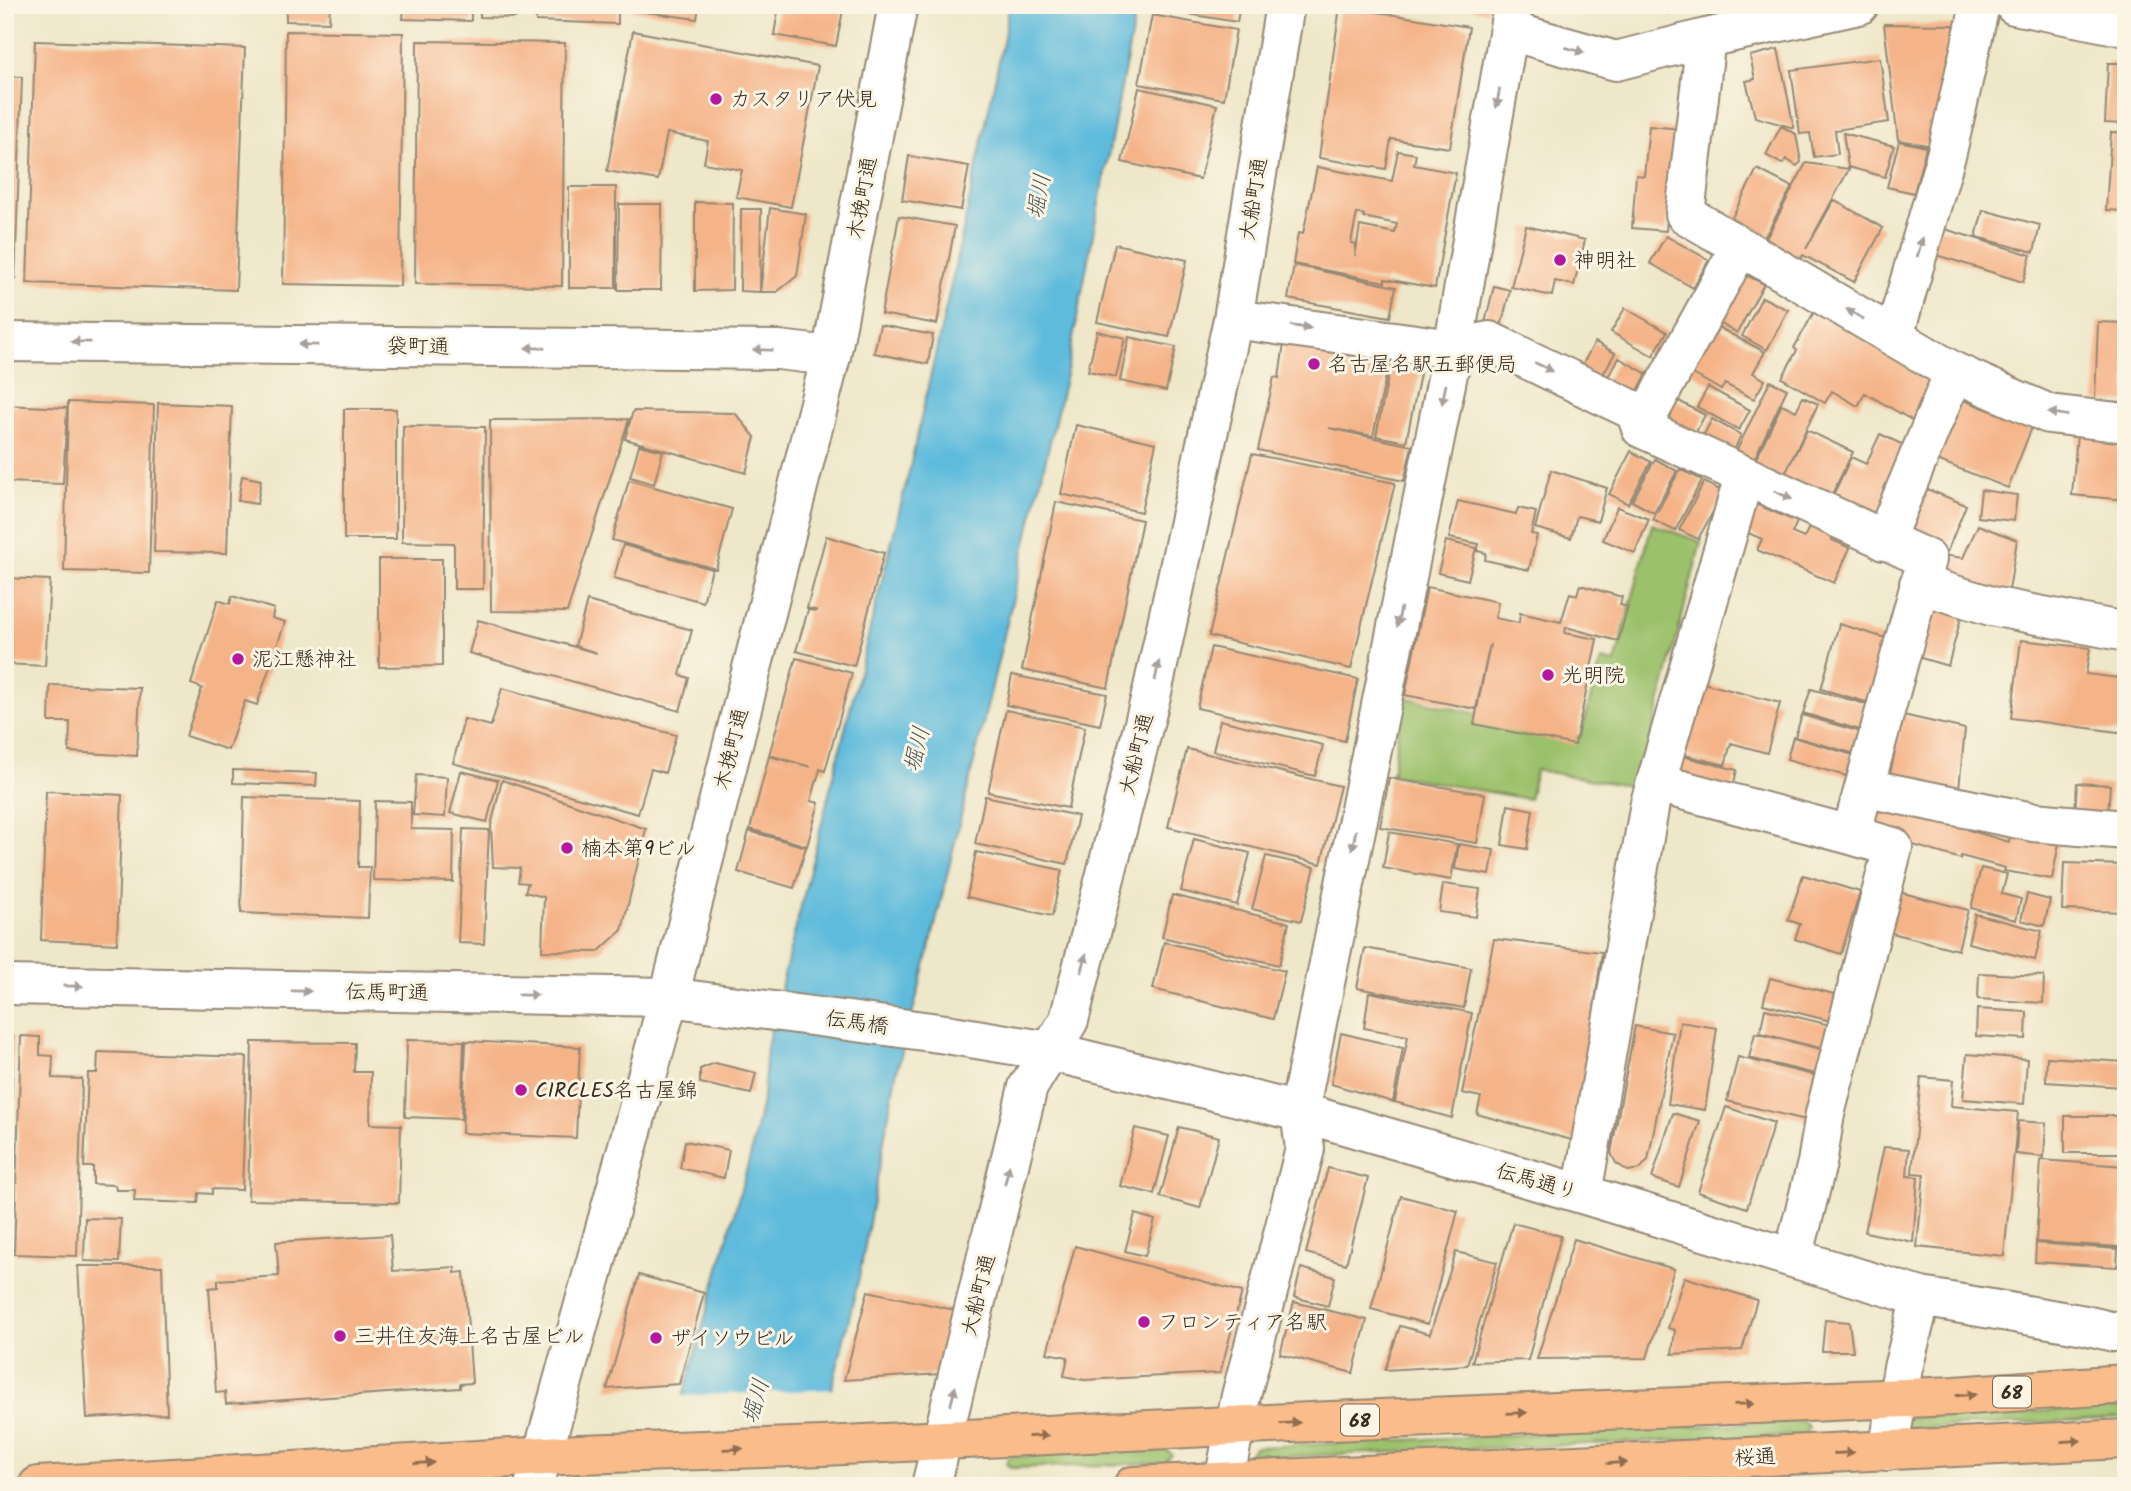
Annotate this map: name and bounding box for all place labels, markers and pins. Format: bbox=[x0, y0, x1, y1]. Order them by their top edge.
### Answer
place label: カスタリア伏見 bbox=[730, 84, 877, 117]
marker: カスタリア伏見 bbox=[708, 91, 724, 107]
place label: 神明社 bbox=[1574, 245, 1637, 278]
marker: 神明社 bbox=[1552, 252, 1568, 268]
place label: 名古屋名駅五郵便局 bbox=[1328, 349, 1517, 382]
marker: 名古屋名駅五郵便局 bbox=[1306, 356, 1322, 372]
place label: 泥江懸神社 bbox=[252, 644, 357, 677]
marker: 泥江懸神社 bbox=[230, 651, 246, 667]
place label: 光明院 bbox=[1562, 660, 1625, 693]
marker: 光明院 bbox=[1540, 667, 1556, 683]
place label: 楠本第9ビル bbox=[581, 833, 696, 866]
marker: 楠本第9ビル bbox=[559, 840, 575, 856]
place label: CIRCLES名古屋錦 bbox=[535, 1075, 698, 1108]
marker: CIRCLES名古屋錦 bbox=[513, 1082, 529, 1098]
place label: フロンティア名駅 bbox=[1158, 1307, 1327, 1340]
marker: フロンティア名駅 bbox=[1136, 1314, 1152, 1330]
place label: 三井住友海上名古屋ビル bbox=[354, 1321, 585, 1354]
place label: ザイソウビル bbox=[670, 1323, 794, 1356]
marker: 三井住友海上名古屋ビル bbox=[332, 1328, 348, 1344]
marker: ザイソウビル bbox=[648, 1330, 664, 1346]

